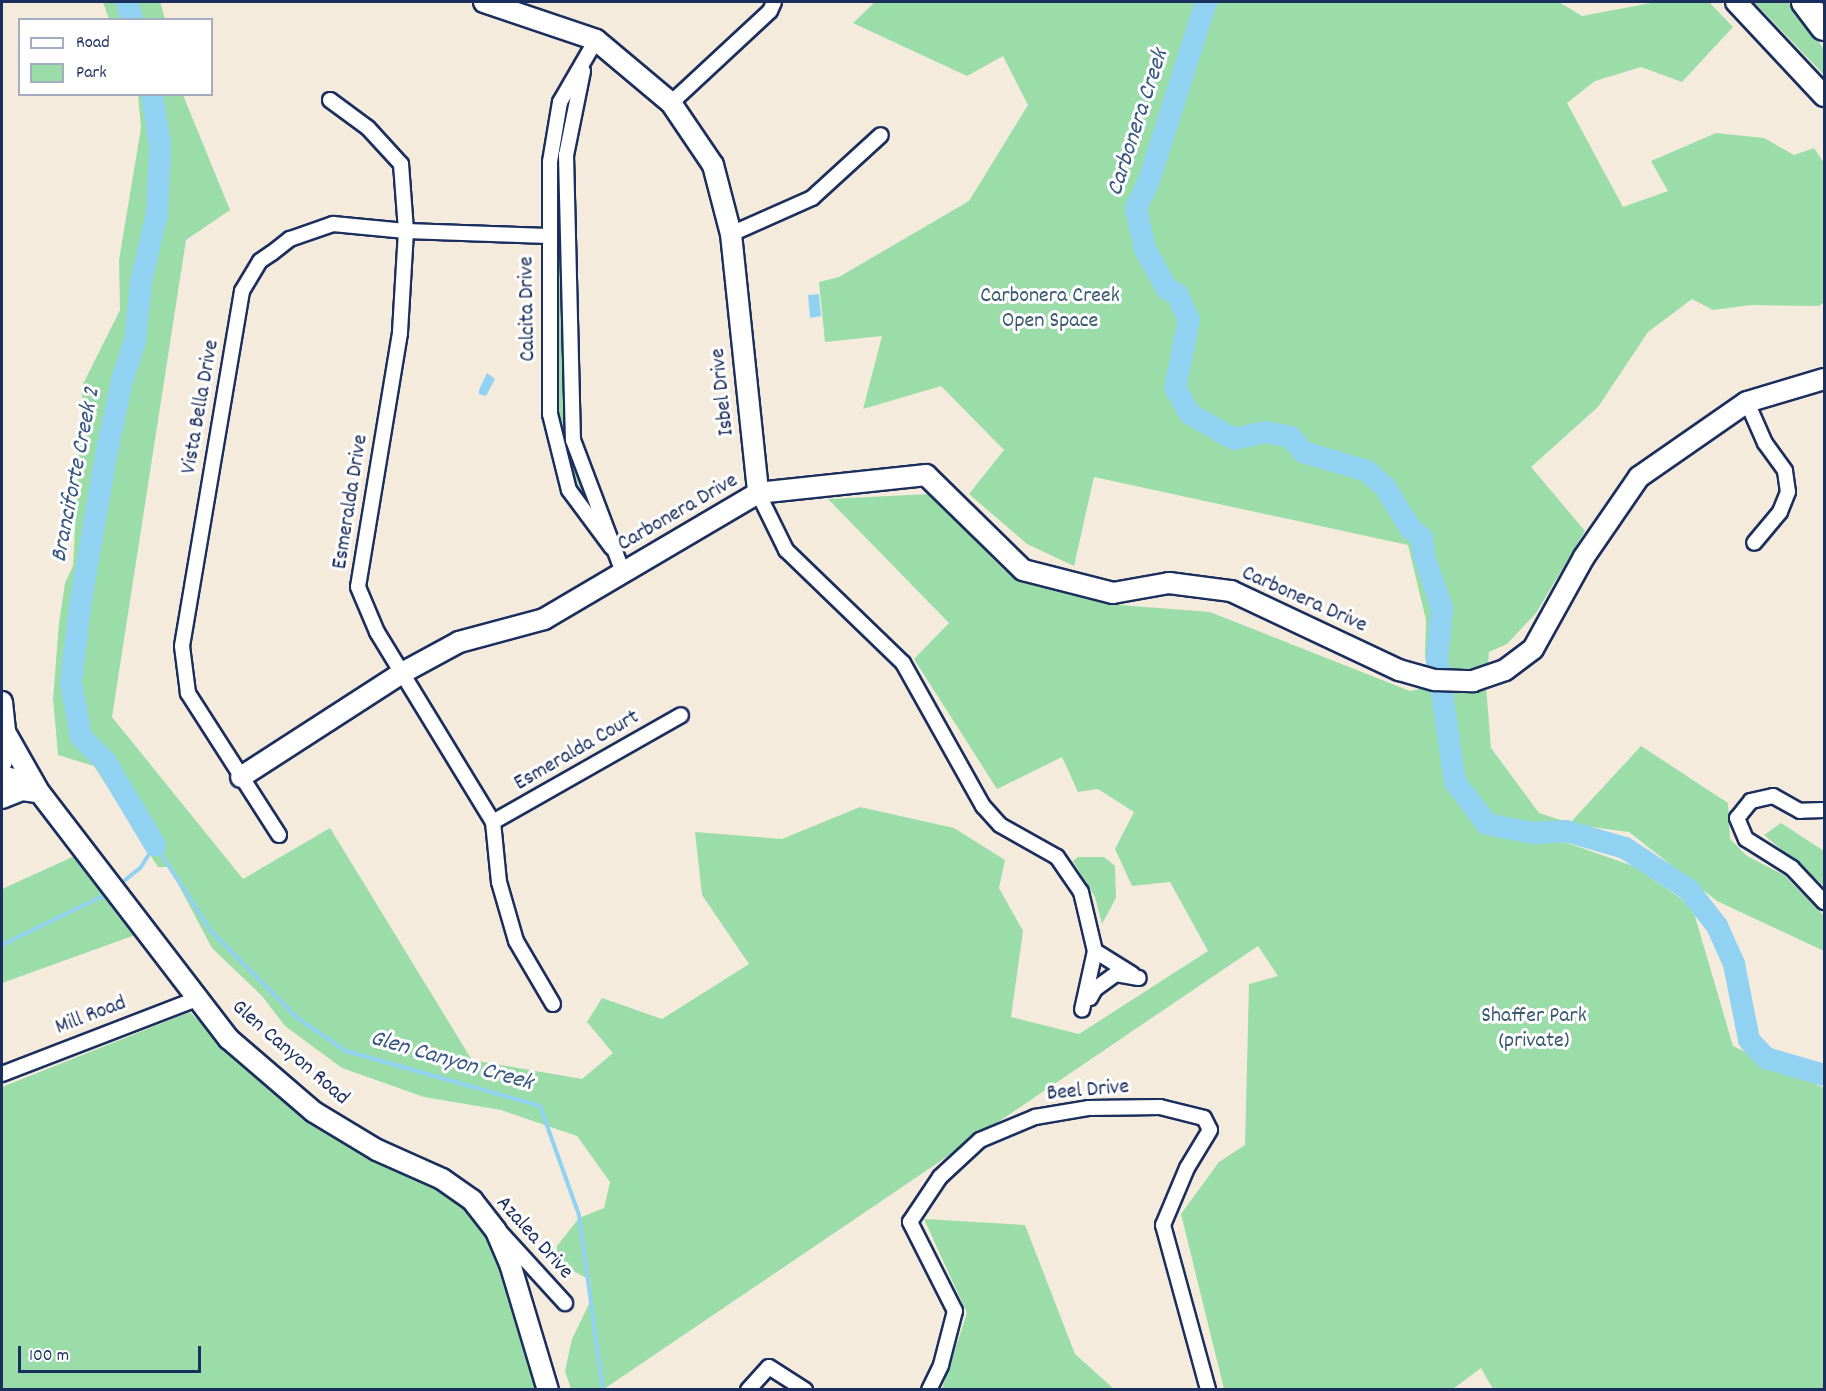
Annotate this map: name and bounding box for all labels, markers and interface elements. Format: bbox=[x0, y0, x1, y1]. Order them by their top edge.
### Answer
legend bbox=[18, 18, 213, 96]
text: Road bbox=[76, 31, 110, 56]
water label: Carbonera Creek bbox=[1102, 46, 1176, 200]
text: Park bbox=[76, 61, 107, 86]
street label: Calcita Drive bbox=[514, 256, 542, 362]
park label: Carbonera Creek Open Space bbox=[980, 283, 1120, 334]
street label: Vista Bella Drive bbox=[176, 338, 226, 476]
street label: Isbel Drive bbox=[705, 347, 741, 437]
water label: Branciforte Creek 2 bbox=[46, 385, 108, 565]
street label: Esmeralda Drive bbox=[327, 433, 375, 571]
street label: Carbonera Drive bbox=[613, 468, 743, 558]
street label: Carbonera Drive bbox=[1237, 561, 1371, 639]
street label: Esmeralda Court bbox=[510, 705, 644, 797]
street label: Mill Road bbox=[52, 990, 130, 1042]
street label: Glen Canyon Road bbox=[226, 995, 354, 1111]
park label: Shaffer Park (private) bbox=[1481, 1003, 1587, 1054]
water label: Glen Canyon Creek bbox=[366, 1025, 536, 1099]
street label: Beel Drive bbox=[1046, 1074, 1130, 1108]
street label: Azalea Drive bbox=[490, 1191, 578, 1285]
scale bar bbox=[21, 1334, 204, 1372]
text: 100 m bbox=[29, 1344, 69, 1369]

